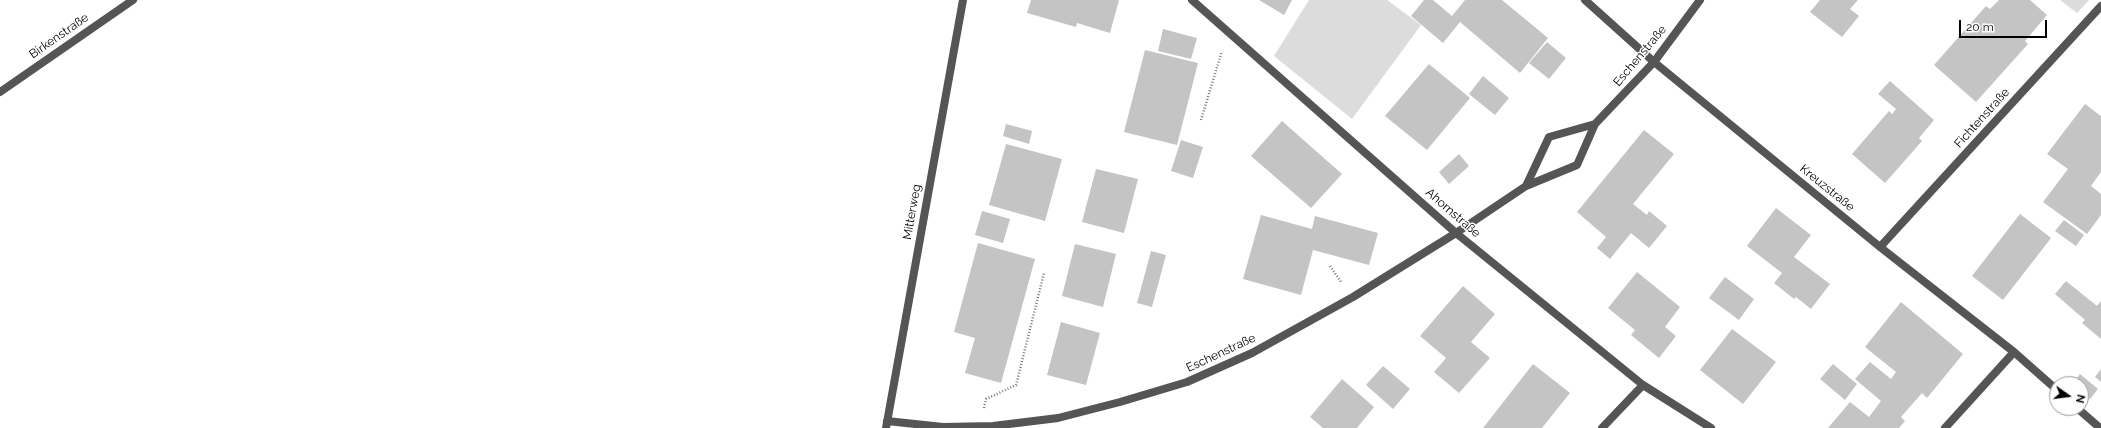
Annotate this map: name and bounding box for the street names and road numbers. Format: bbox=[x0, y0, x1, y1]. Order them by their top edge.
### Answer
street label: Birkenstraße bbox=[27, 10, 91, 62]
street label: Eschenstraße bbox=[1610, 23, 1670, 89]
street label: Fichtenstraße bbox=[1951, 85, 2013, 151]
street label: Kreuzstraße bbox=[1797, 162, 1857, 214]
street label: Mitterweg bbox=[900, 183, 924, 241]
street label: Ahornstraße bbox=[1423, 185, 1483, 241]
street label: Eschenstraße bbox=[1184, 331, 1258, 375]

